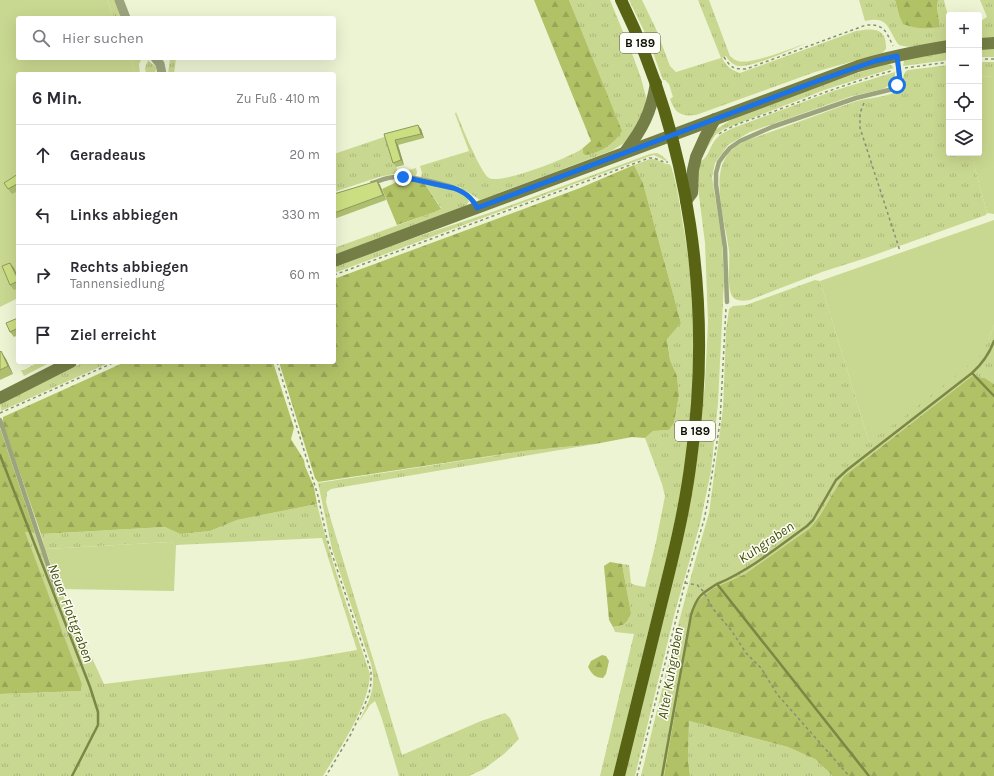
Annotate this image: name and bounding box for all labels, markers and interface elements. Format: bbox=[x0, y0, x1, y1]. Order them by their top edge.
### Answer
map controls bbox=[946, 12, 982, 156]
button: + bbox=[946, 12, 982, 48]
search box bbox=[16, 16, 336, 60]
icon: search bbox=[30, 27, 52, 49]
text: Hier suchen bbox=[62, 29, 144, 47]
road number: B 189 bbox=[620, 33, 660, 53]
button: − bbox=[946, 48, 982, 84]
route start bbox=[888, 76, 906, 94]
button: locate bbox=[946, 84, 982, 120]
text: 6 Min. bbox=[32, 88, 81, 108]
text: Zu Fuß · 410 m bbox=[236, 91, 320, 106]
button: layers bbox=[946, 120, 982, 156]
icon: ahead bbox=[32, 144, 54, 166]
text: Geradeaus bbox=[70, 146, 146, 164]
text: 20 m bbox=[290, 147, 320, 162]
route end bbox=[394, 168, 412, 186]
icon: left bbox=[32, 204, 54, 226]
text: Links abbiegen bbox=[70, 206, 178, 224]
text: 330 m bbox=[282, 207, 320, 222]
text: Rechts abbiegen bbox=[70, 258, 189, 276]
icon: right bbox=[32, 264, 54, 286]
text: 60 m bbox=[290, 267, 320, 282]
text: Tannensiedlung bbox=[70, 276, 165, 291]
icon: arrive bbox=[32, 324, 54, 346]
text: Ziel erreicht bbox=[70, 326, 156, 344]
road number: B 189 bbox=[675, 421, 715, 441]
water label: Kuhgraben bbox=[735, 518, 797, 567]
water label: Neuer Flottgraben bbox=[44, 562, 97, 665]
water label: Alter Kuhgraben bbox=[654, 626, 687, 720]

